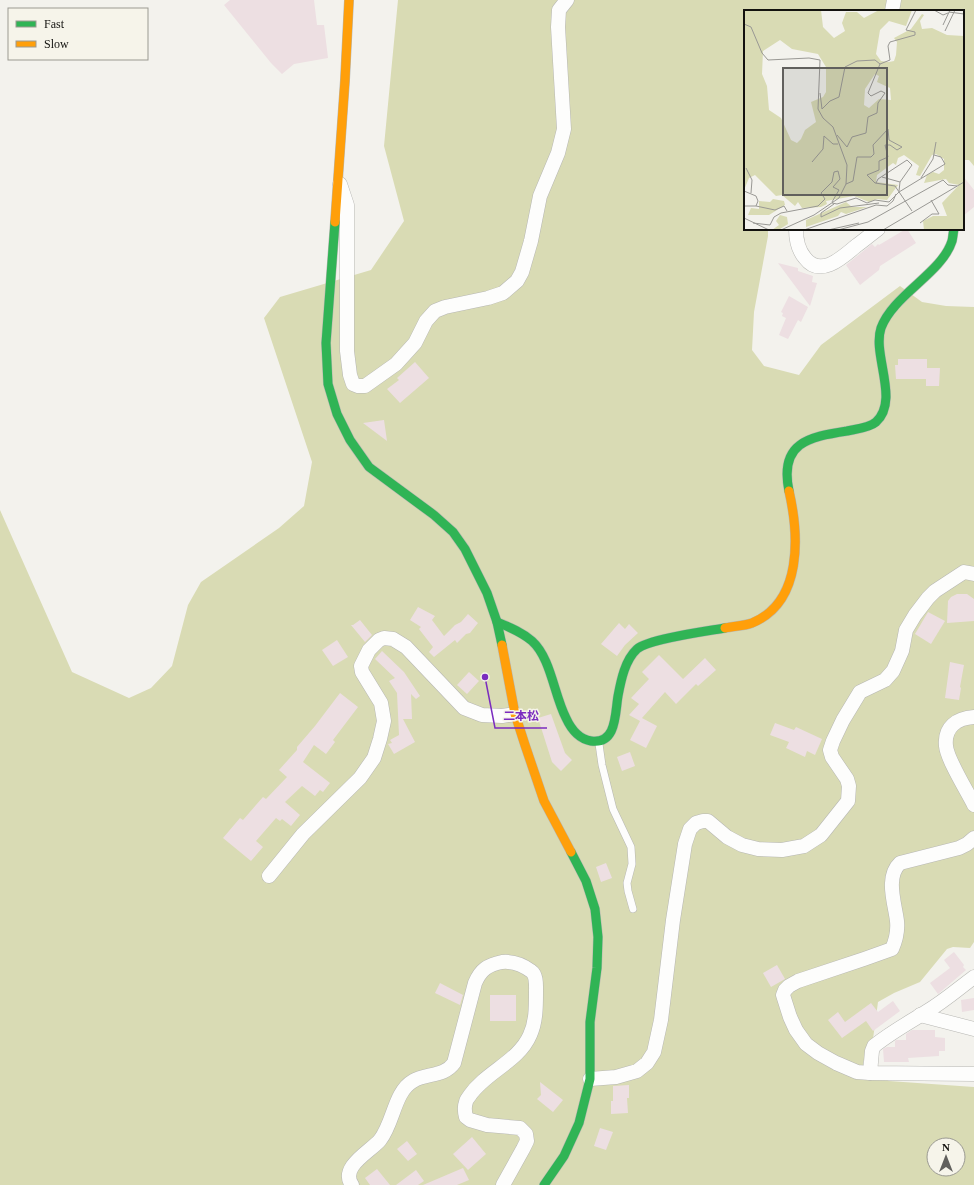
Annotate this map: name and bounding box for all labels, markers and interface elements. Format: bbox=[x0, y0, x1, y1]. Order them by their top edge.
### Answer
legend bbox=[8, 8, 148, 60]
inset map bbox=[744, 10, 964, 230]
text: Fast bbox=[44, 17, 65, 31]
text: Slow bbox=[44, 37, 69, 51]
callout: 二本松 bbox=[495, 704, 547, 728]
text: 二本松 bbox=[503, 709, 539, 723]
north arrow bbox=[926, 1137, 966, 1177]
text: N bbox=[942, 1141, 950, 1153]

